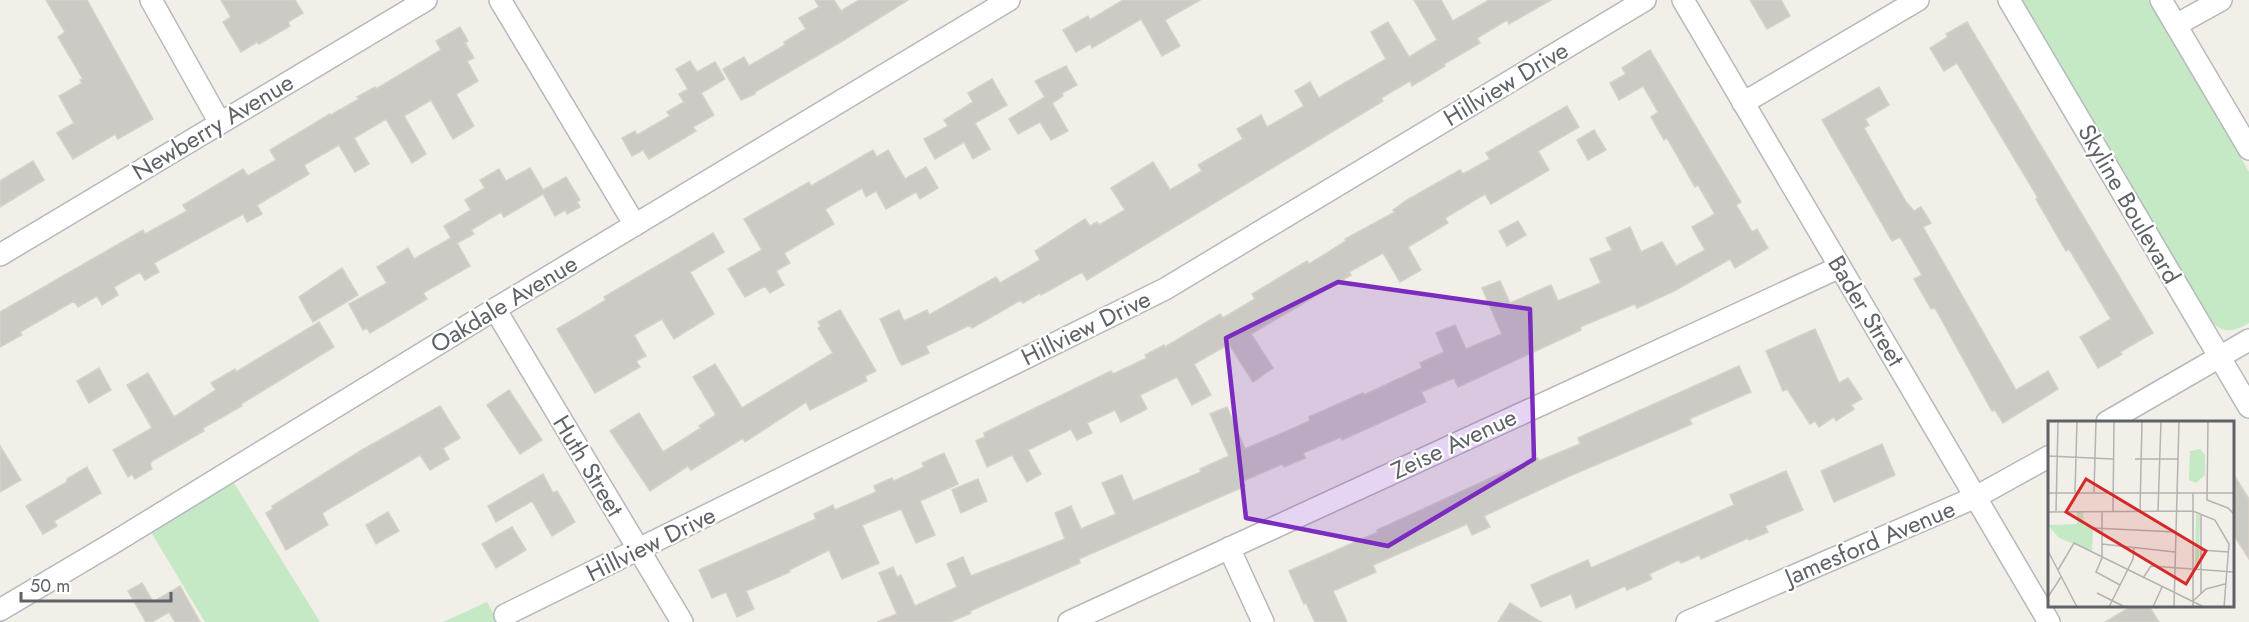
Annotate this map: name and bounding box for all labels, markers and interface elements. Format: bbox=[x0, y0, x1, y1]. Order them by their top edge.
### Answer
street label: Hillview Drive bbox=[1437, 32, 1575, 135]
street label: Newberry Avenue bbox=[125, 65, 300, 189]
street label: Skyline Boulevard bbox=[2069, 117, 2189, 290]
street label: Oakdale Avenue bbox=[424, 246, 584, 361]
street label: Bader Street bbox=[1820, 249, 1913, 373]
street label: Hillview Drive bbox=[1015, 281, 1156, 374]
street label: Zeise Avenue bbox=[1385, 399, 1522, 488]
street label: Huth Street bbox=[544, 408, 633, 523]
inset map bbox=[2048, 421, 2234, 607]
street label: Jamesford Avenue bbox=[1776, 491, 1960, 595]
street label: Hillview Drive bbox=[580, 497, 721, 590]
scale bar bbox=[21, 565, 171, 603]
text: 50 m bbox=[30, 573, 70, 599]

